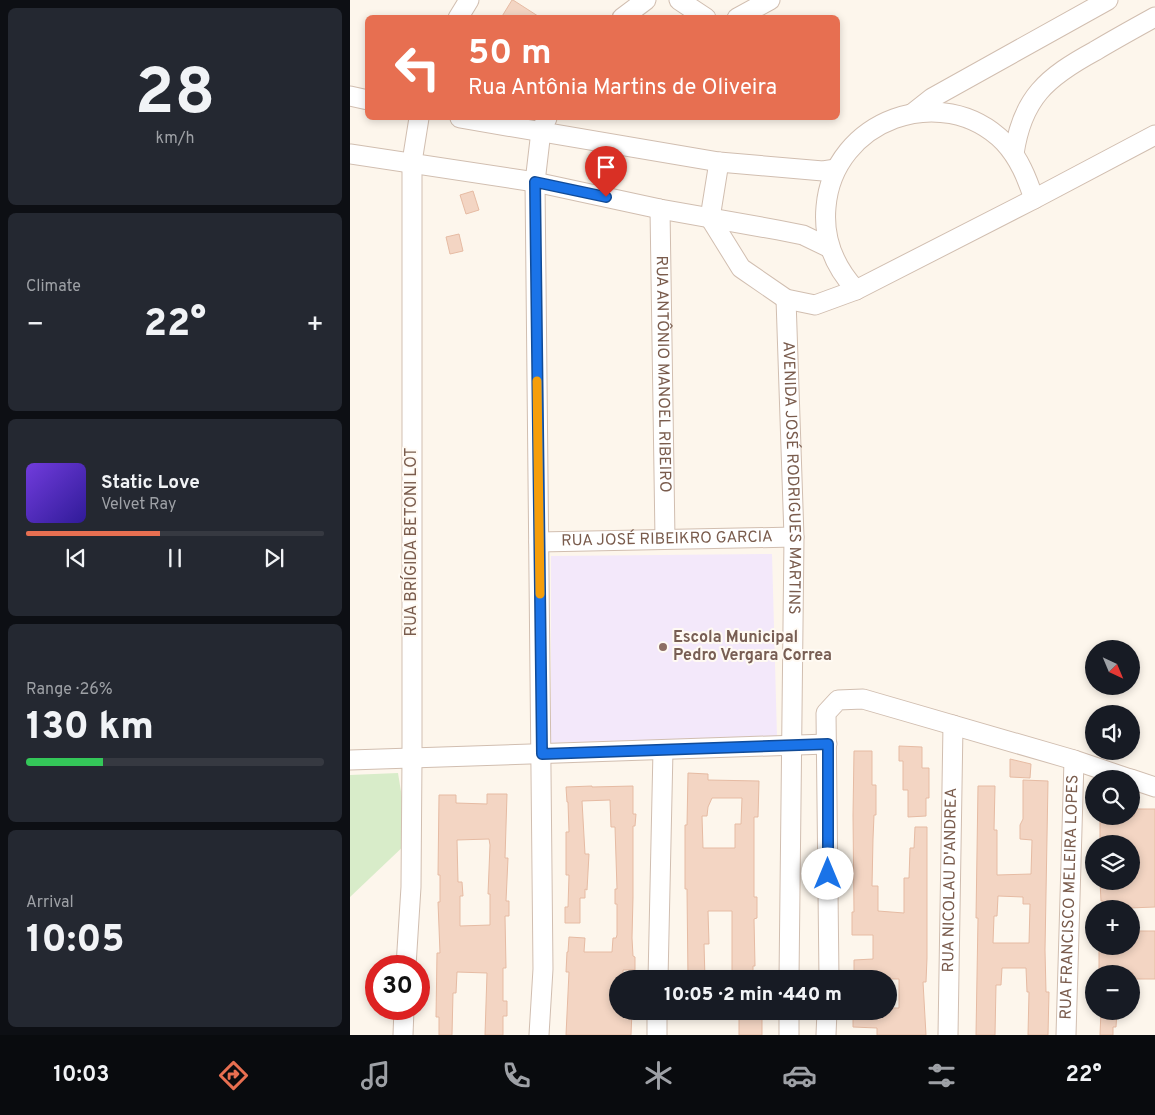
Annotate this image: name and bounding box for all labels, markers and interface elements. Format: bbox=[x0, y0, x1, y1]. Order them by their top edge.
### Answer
text: 50 m bbox=[468, 32, 552, 76]
icon: left bbox=[385, 35, 450, 100]
text: 28 bbox=[135, 55, 215, 137]
text: Rua Antônia Martins de Oliveira bbox=[468, 75, 777, 102]
text: km/h bbox=[156, 129, 194, 149]
pin bbox=[585, 146, 627, 197]
icon: arrive bbox=[592, 153, 620, 181]
street label: RUA ANTÔNIO MANOEL RIBEIRO bbox=[651, 255, 674, 493]
text: Climate bbox=[26, 277, 81, 297]
text: 22° bbox=[144, 301, 206, 350]
text: − bbox=[26, 308, 44, 344]
text: + bbox=[306, 308, 324, 344]
street label: AVENIDA JOSÉ RODRIGUES MARTINS bbox=[777, 341, 804, 615]
street label: RUA BRÍGIDA BETONI LOT bbox=[400, 447, 422, 637]
text: Static Love bbox=[101, 471, 200, 495]
text: Velvet Ray bbox=[101, 495, 176, 515]
street label: RUA JOSÉ RIBEIKRO GARCIA bbox=[561, 527, 773, 552]
icon: previous bbox=[62, 544, 90, 572]
icon: pause bbox=[161, 544, 189, 572]
icon: next bbox=[260, 544, 288, 572]
place label: Escola Municipal Pedro Vergara Correa bbox=[673, 628, 832, 666]
north arrow bbox=[1085, 640, 1140, 695]
map controls bbox=[1085, 640, 1140, 1020]
marker: Escola Municipal Pedro Vergara Correa bbox=[657, 641, 669, 653]
text: Range · 26% bbox=[26, 680, 113, 700]
text: 130 km bbox=[26, 704, 154, 753]
button: sound bbox=[1085, 705, 1140, 760]
button: search bbox=[1085, 770, 1140, 825]
street label: RUA FRANCISCO MELEIRA LOPES bbox=[1056, 774, 1084, 1020]
street label: RUA NICOLAU D'ANDREA bbox=[939, 787, 962, 973]
button: layers bbox=[1085, 835, 1140, 890]
position arrow bbox=[801, 847, 853, 899]
text: Arrival bbox=[26, 893, 74, 913]
button: + bbox=[1085, 900, 1140, 955]
text: 10:05 bbox=[26, 917, 124, 966]
speed limit sign: 30 bbox=[365, 955, 430, 1020]
button: − bbox=[1085, 965, 1140, 1020]
text: 10:05 · 2 min · 440 m bbox=[664, 983, 842, 1007]
icon: directions bbox=[216, 1058, 251, 1093]
icon: music bbox=[358, 1058, 393, 1093]
icon: phone bbox=[499, 1058, 534, 1093]
icon: climate bbox=[641, 1058, 676, 1093]
icon: car bbox=[782, 1058, 817, 1093]
icon: filters bbox=[924, 1058, 959, 1093]
text: 10:03 bbox=[53, 1062, 110, 1089]
text: 22° bbox=[1066, 1062, 1102, 1089]

